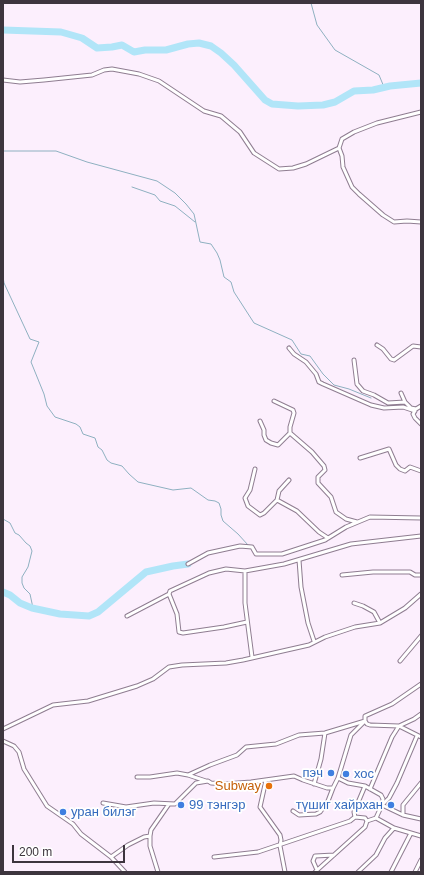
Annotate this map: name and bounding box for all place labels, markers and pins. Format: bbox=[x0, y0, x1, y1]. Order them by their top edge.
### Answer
place label: пэч bbox=[303, 765, 323, 781]
place label: хос bbox=[354, 766, 374, 782]
marker: пэч bbox=[326, 768, 336, 778]
marker: хос bbox=[341, 769, 351, 779]
place label: Subway bbox=[215, 778, 261, 794]
marker: Subway bbox=[264, 781, 274, 791]
place label: 99 тэнгэр bbox=[189, 797, 245, 813]
place label: түшиг хайрхан bbox=[296, 797, 383, 813]
marker: 99 тэнгэр bbox=[176, 800, 186, 810]
marker: түшиг хайрхан bbox=[386, 800, 396, 810]
place label: уран билэг bbox=[71, 804, 136, 820]
marker: уран билэг bbox=[58, 807, 68, 817]

